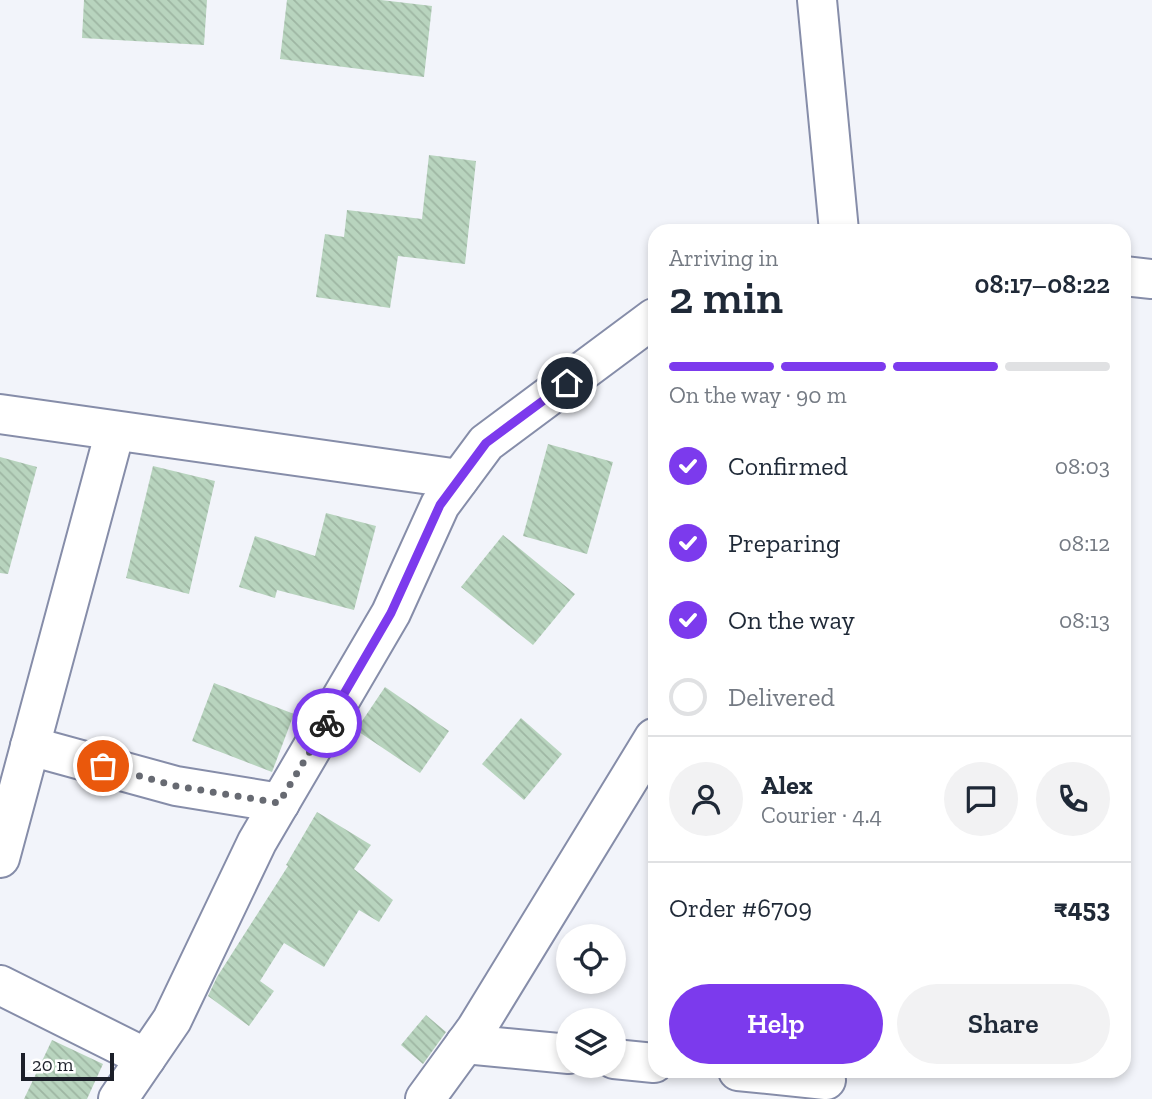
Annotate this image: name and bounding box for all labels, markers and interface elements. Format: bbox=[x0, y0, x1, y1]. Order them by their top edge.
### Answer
text: Arriving in bbox=[669, 244, 778, 272]
text: 08:17–08:22 bbox=[974, 268, 1110, 300]
text: 2 min bbox=[669, 270, 783, 325]
pin bbox=[537, 353, 597, 413]
icon: home bbox=[548, 364, 586, 402]
text: On the way · 90 m bbox=[669, 381, 847, 409]
icon: check bbox=[669, 447, 707, 485]
text: Confirmed bbox=[728, 450, 848, 482]
text: 08:03 bbox=[1055, 452, 1110, 480]
icon: check bbox=[669, 524, 707, 562]
text: Preparing bbox=[728, 527, 840, 559]
text: 08:12 bbox=[1059, 529, 1110, 557]
icon: check bbox=[669, 601, 707, 639]
text: On the way bbox=[728, 604, 855, 636]
text: 08:13 bbox=[1059, 606, 1110, 634]
text: Delivered bbox=[728, 681, 835, 713]
courier bbox=[292, 688, 362, 758]
icon: bike bbox=[308, 704, 346, 742]
pin bbox=[73, 736, 133, 796]
icon: bag bbox=[84, 747, 122, 785]
button: person bbox=[669, 762, 743, 836]
button: chat bbox=[944, 762, 1018, 836]
button: phone bbox=[1036, 762, 1110, 836]
text: Alex bbox=[761, 769, 813, 801]
text: Courier · 4.4 bbox=[761, 801, 882, 829]
text: Order #6709 bbox=[669, 892, 812, 924]
text: ₹453 bbox=[1054, 892, 1110, 924]
map controls bbox=[556, 924, 626, 1078]
button: locate bbox=[556, 924, 626, 994]
button: Help bbox=[669, 984, 883, 1064]
button: Share bbox=[897, 984, 1110, 1064]
button: layers bbox=[556, 1008, 626, 1078]
scale bar bbox=[21, 1050, 114, 1082]
text: 20 m bbox=[32, 1053, 73, 1076]

